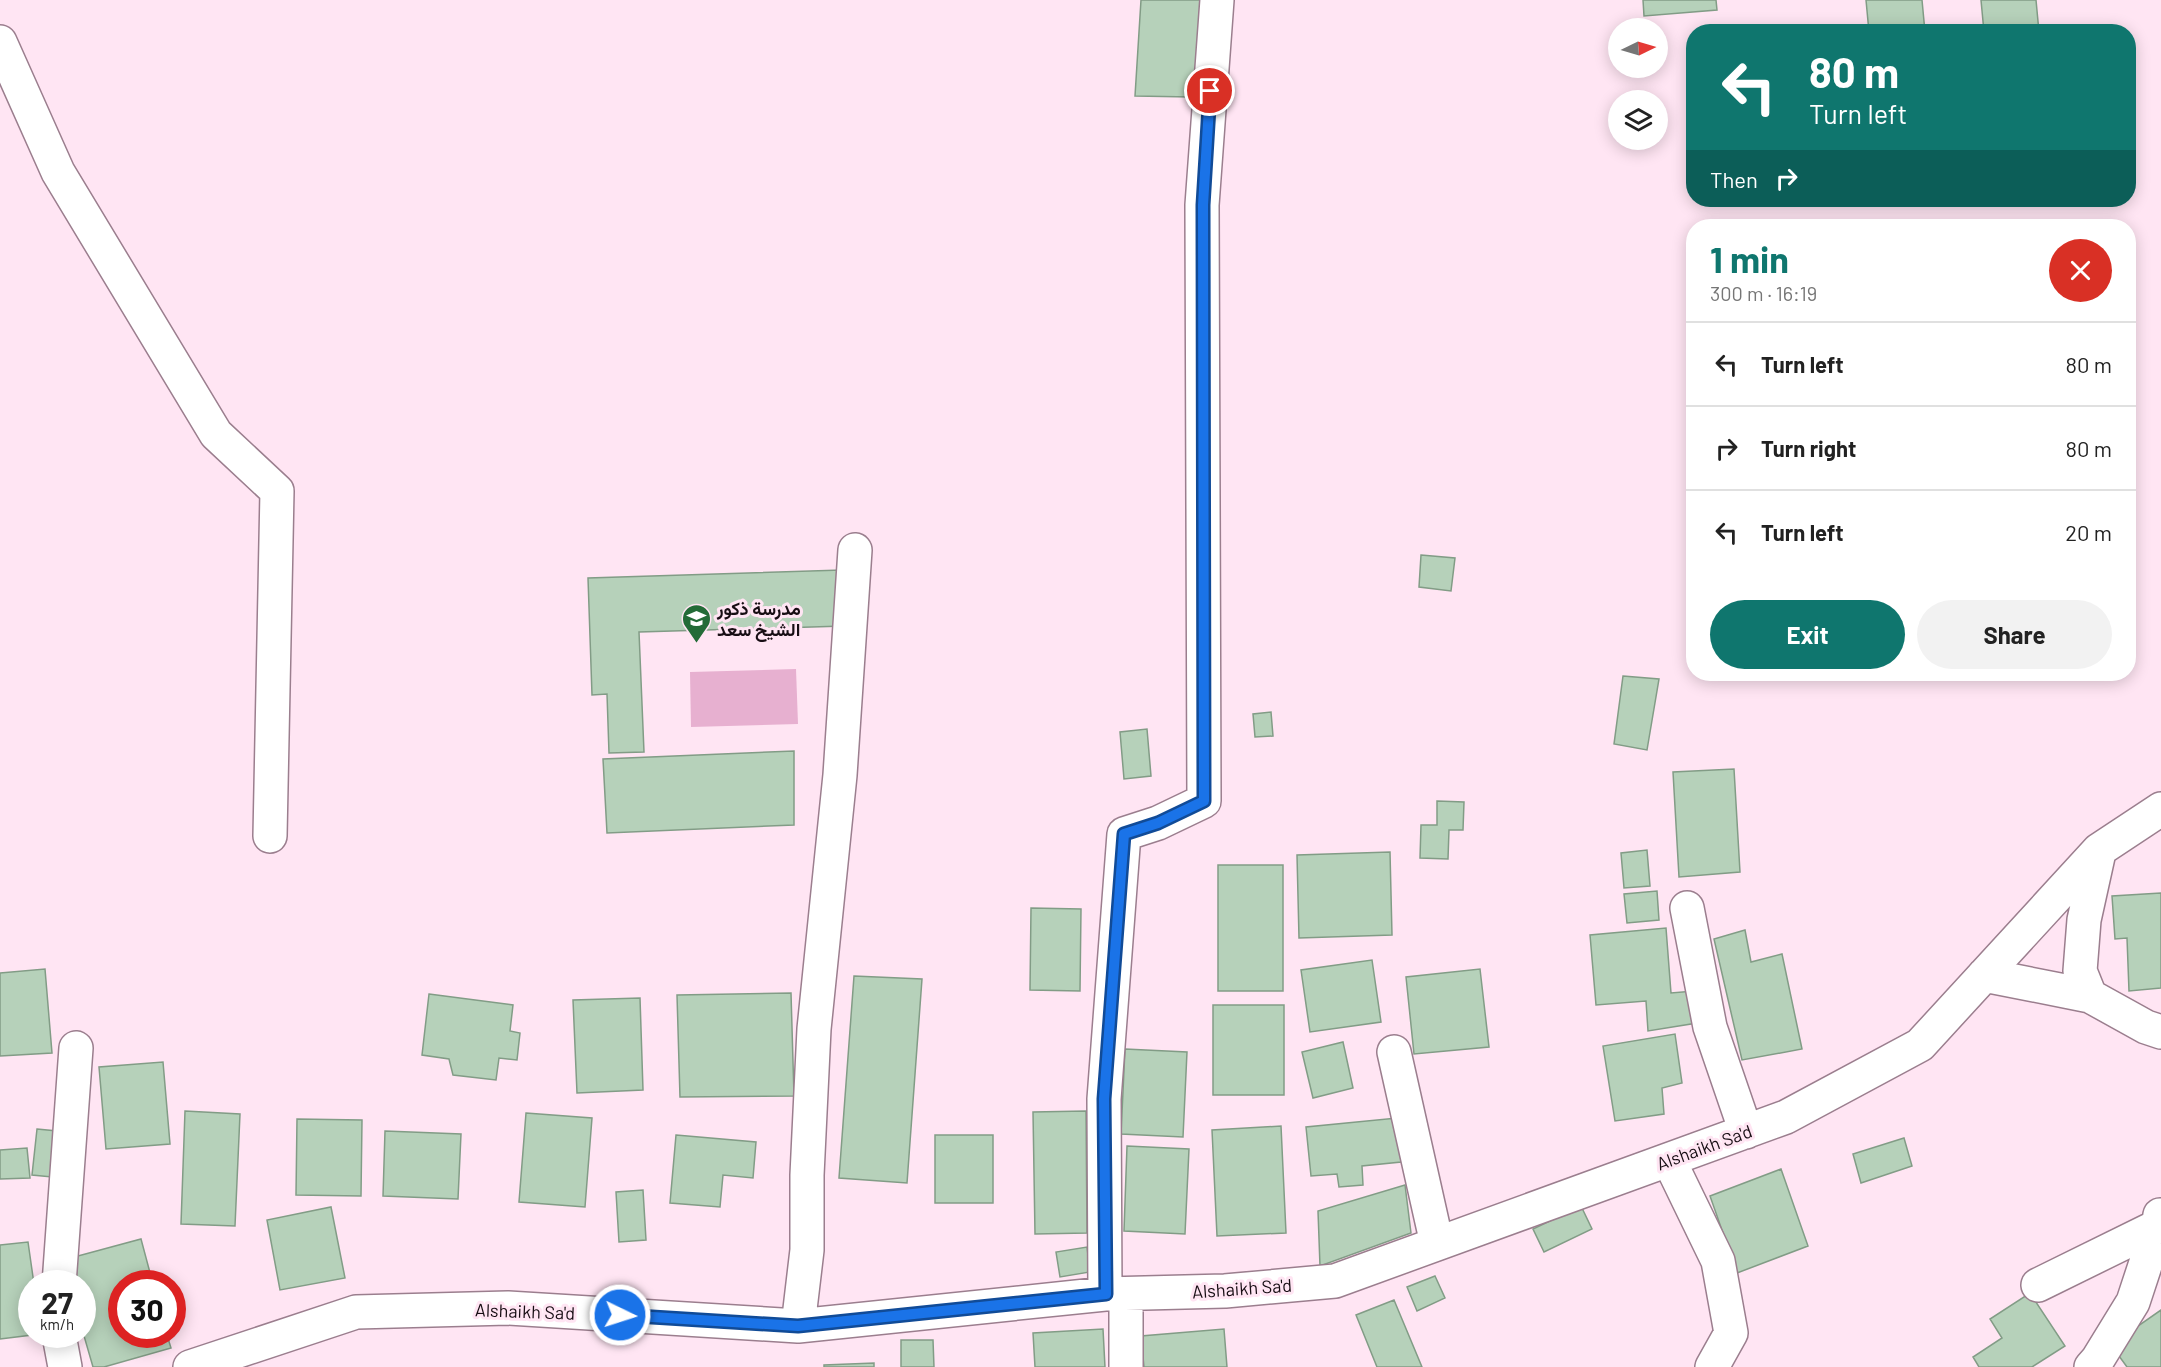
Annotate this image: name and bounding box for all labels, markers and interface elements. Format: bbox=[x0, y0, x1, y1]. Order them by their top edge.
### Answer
north arrow bbox=[1608, 18, 1668, 78]
map controls bbox=[1608, 18, 1668, 150]
text: 80 m bbox=[1809, 46, 1899, 96]
icon: left bbox=[1710, 48, 1788, 126]
pin bbox=[1184, 65, 1235, 116]
icon: arrive bbox=[1193, 74, 1226, 107]
button: layers bbox=[1608, 90, 1668, 150]
text: Turn left bbox=[1809, 97, 1907, 129]
icon: right bbox=[1770, 162, 1803, 195]
text: Then bbox=[1710, 166, 1758, 192]
text: 1 min bbox=[1710, 237, 1789, 280]
button: close bbox=[2049, 239, 2112, 302]
text: 300 m · 16:19 bbox=[1710, 281, 1817, 305]
icon: left bbox=[1710, 348, 1743, 381]
text: Turn left bbox=[1761, 351, 1844, 377]
text: 80 m bbox=[2066, 351, 2112, 377]
icon: right bbox=[1710, 432, 1743, 465]
text: Turn right bbox=[1761, 435, 1856, 461]
text: 80 m bbox=[2066, 435, 2112, 461]
icon: left bbox=[1710, 516, 1743, 549]
text: Turn left bbox=[1761, 519, 1844, 545]
text: 20 m bbox=[2065, 519, 2112, 545]
place label: مدرسة ذكور الشيخ سعد bbox=[716, 597, 801, 642]
button: Exit bbox=[1710, 600, 1905, 669]
button: Share bbox=[1917, 600, 2112, 669]
school or university icon: مدرسة ذكور الشيخ سعد bbox=[680, 602, 712, 644]
street label: Alshaikh Sa'd bbox=[1653, 1120, 1755, 1174]
speed limit sign: 30 bbox=[108, 1270, 186, 1348]
street label: Alshaikh Sa'd bbox=[1191, 1274, 1293, 1302]
position arrow bbox=[588, 1283, 652, 1347]
text: 27 bbox=[41, 1284, 73, 1320]
street label: Alshaikh Sa'd bbox=[475, 1298, 575, 1324]
text: km/h bbox=[40, 1315, 74, 1333]

